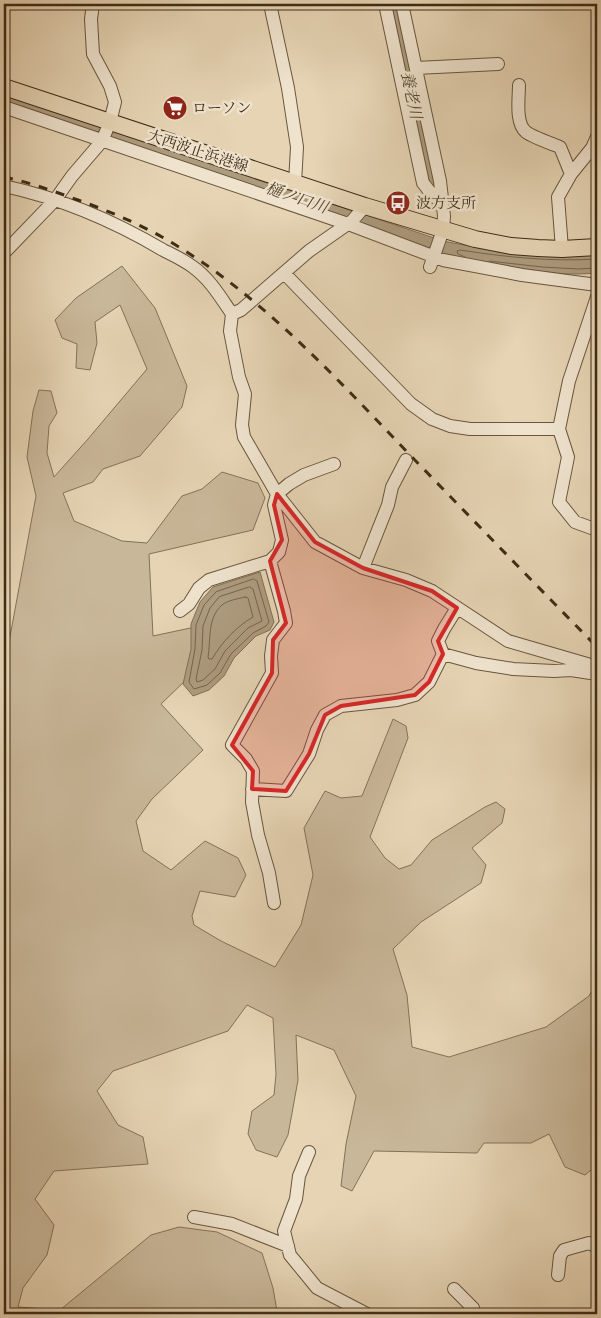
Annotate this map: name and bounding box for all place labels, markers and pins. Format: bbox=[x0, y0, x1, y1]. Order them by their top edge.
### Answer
supermarket icon: ローソン bbox=[162, 95, 188, 121]
place label: ローソン bbox=[192, 99, 251, 117]
bus stop icon: 波方支所 bbox=[385, 190, 411, 216]
place label: 波方支所 bbox=[416, 194, 476, 212]

